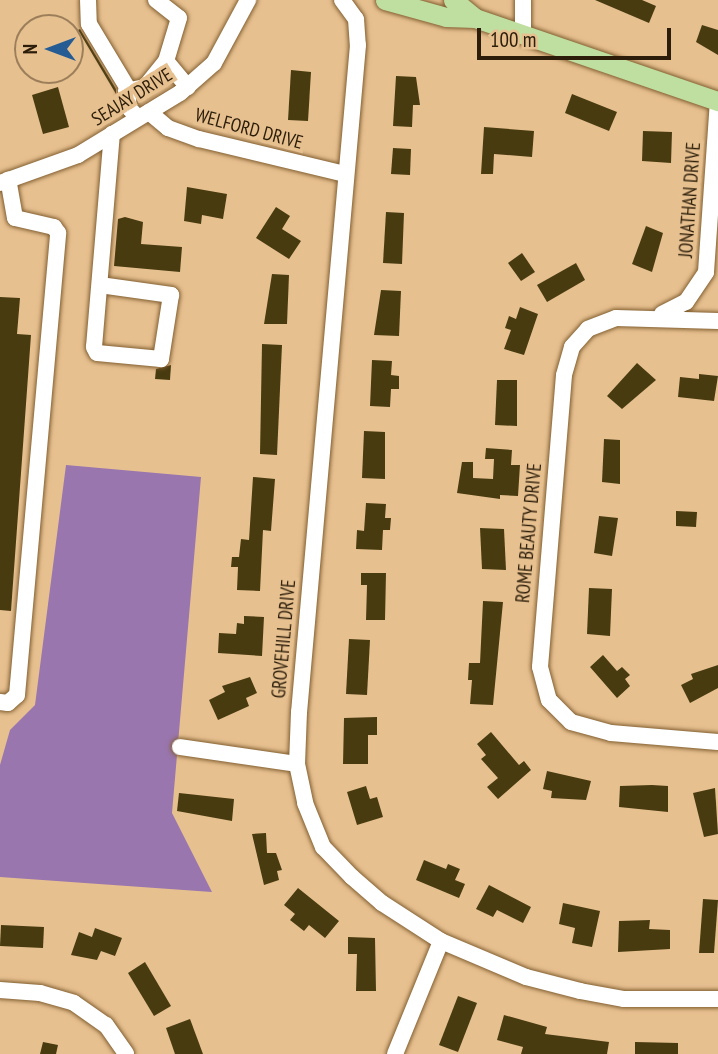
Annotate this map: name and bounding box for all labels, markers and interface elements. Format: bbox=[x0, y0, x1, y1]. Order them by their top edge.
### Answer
north arrow bbox=[14, 14, 84, 84]
scale bar bbox=[480, 14, 674, 58]
text: 100 m bbox=[490, 26, 536, 53]
text: N bbox=[18, 44, 42, 54]
street label: SEAJAY DRIVE bbox=[87, 63, 177, 131]
street label: WELFORD DRIVE bbox=[193, 104, 305, 154]
street label: JONATHAN DRIVE bbox=[675, 142, 705, 258]
street label: ROME BEAUTY DRIVE bbox=[512, 462, 546, 604]
street label: GROVEHILL DRIVE bbox=[267, 578, 301, 700]

